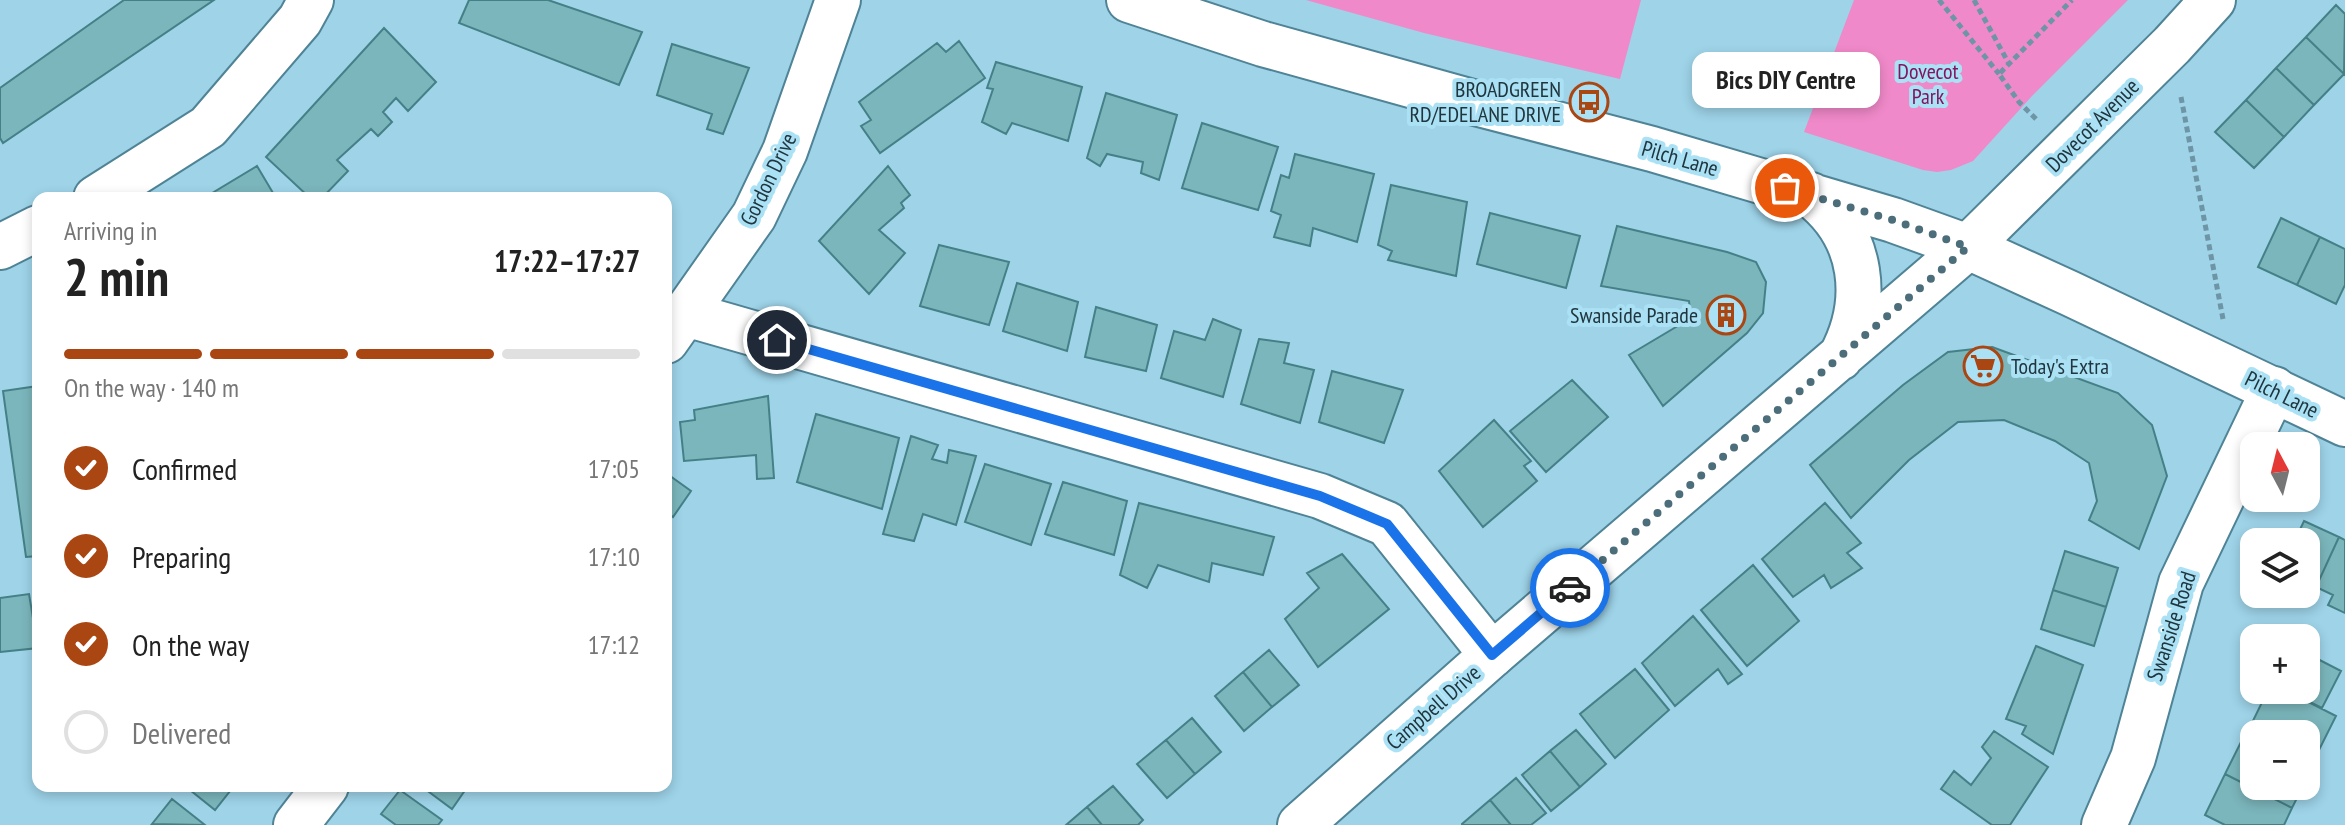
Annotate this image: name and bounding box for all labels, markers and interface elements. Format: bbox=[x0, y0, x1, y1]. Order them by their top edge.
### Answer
callout: Bics DIY Centre bbox=[1691, 52, 1879, 108]
park label: Dovecot Park bbox=[1897, 57, 1959, 110]
text: Bics DIY Centre bbox=[1716, 63, 1856, 96]
street label: Dovecot Avenue bbox=[2039, 72, 2145, 178]
place label: BROADGREEN RD/EDELANE DRIVE bbox=[1410, 75, 1561, 128]
bus stop icon: BROADGREEN RD/EDELANE DRIVE bbox=[1568, 81, 1610, 123]
street label: Gordon Drive bbox=[734, 128, 802, 230]
street label: Pilch Lane bbox=[1638, 134, 1722, 182]
pin bbox=[1751, 154, 1819, 222]
icon: bag bbox=[1763, 166, 1807, 210]
text: Arriving in bbox=[64, 214, 157, 247]
text: 17:22–17:27 bbox=[494, 241, 640, 280]
text: 2 min bbox=[64, 243, 169, 310]
building icon: Swanside Parade bbox=[1705, 294, 1747, 336]
place label: Swanside Parade bbox=[1570, 301, 1698, 329]
pin bbox=[743, 306, 811, 374]
icon: home bbox=[755, 318, 799, 362]
supermarket icon: Today's Extra bbox=[1962, 345, 2004, 387]
place label: Today's Extra bbox=[2011, 352, 2109, 380]
street label: Pilch Lane bbox=[2241, 364, 2323, 424]
text: On the way · 140 m bbox=[64, 371, 239, 404]
north arrow bbox=[2240, 432, 2320, 512]
map controls bbox=[2240, 432, 2320, 800]
icon: check bbox=[64, 446, 108, 490]
text: Confirmed bbox=[132, 449, 237, 488]
text: 17:05 bbox=[588, 452, 640, 485]
button: layers bbox=[2240, 528, 2320, 608]
icon: check bbox=[64, 534, 108, 578]
text: Preparing bbox=[132, 537, 231, 576]
text: 17:10 bbox=[588, 540, 640, 573]
courier bbox=[1530, 548, 1610, 628]
icon: car bbox=[1548, 566, 1592, 610]
street label: Swanside Road bbox=[2140, 568, 2202, 684]
icon: check bbox=[64, 622, 108, 666]
button: + bbox=[2240, 624, 2320, 704]
text: On the way bbox=[132, 625, 249, 664]
text: 17:12 bbox=[588, 628, 640, 661]
street label: Campbell Drive bbox=[1380, 658, 1486, 756]
text: Delivered bbox=[132, 713, 231, 752]
button: − bbox=[2240, 720, 2320, 800]

